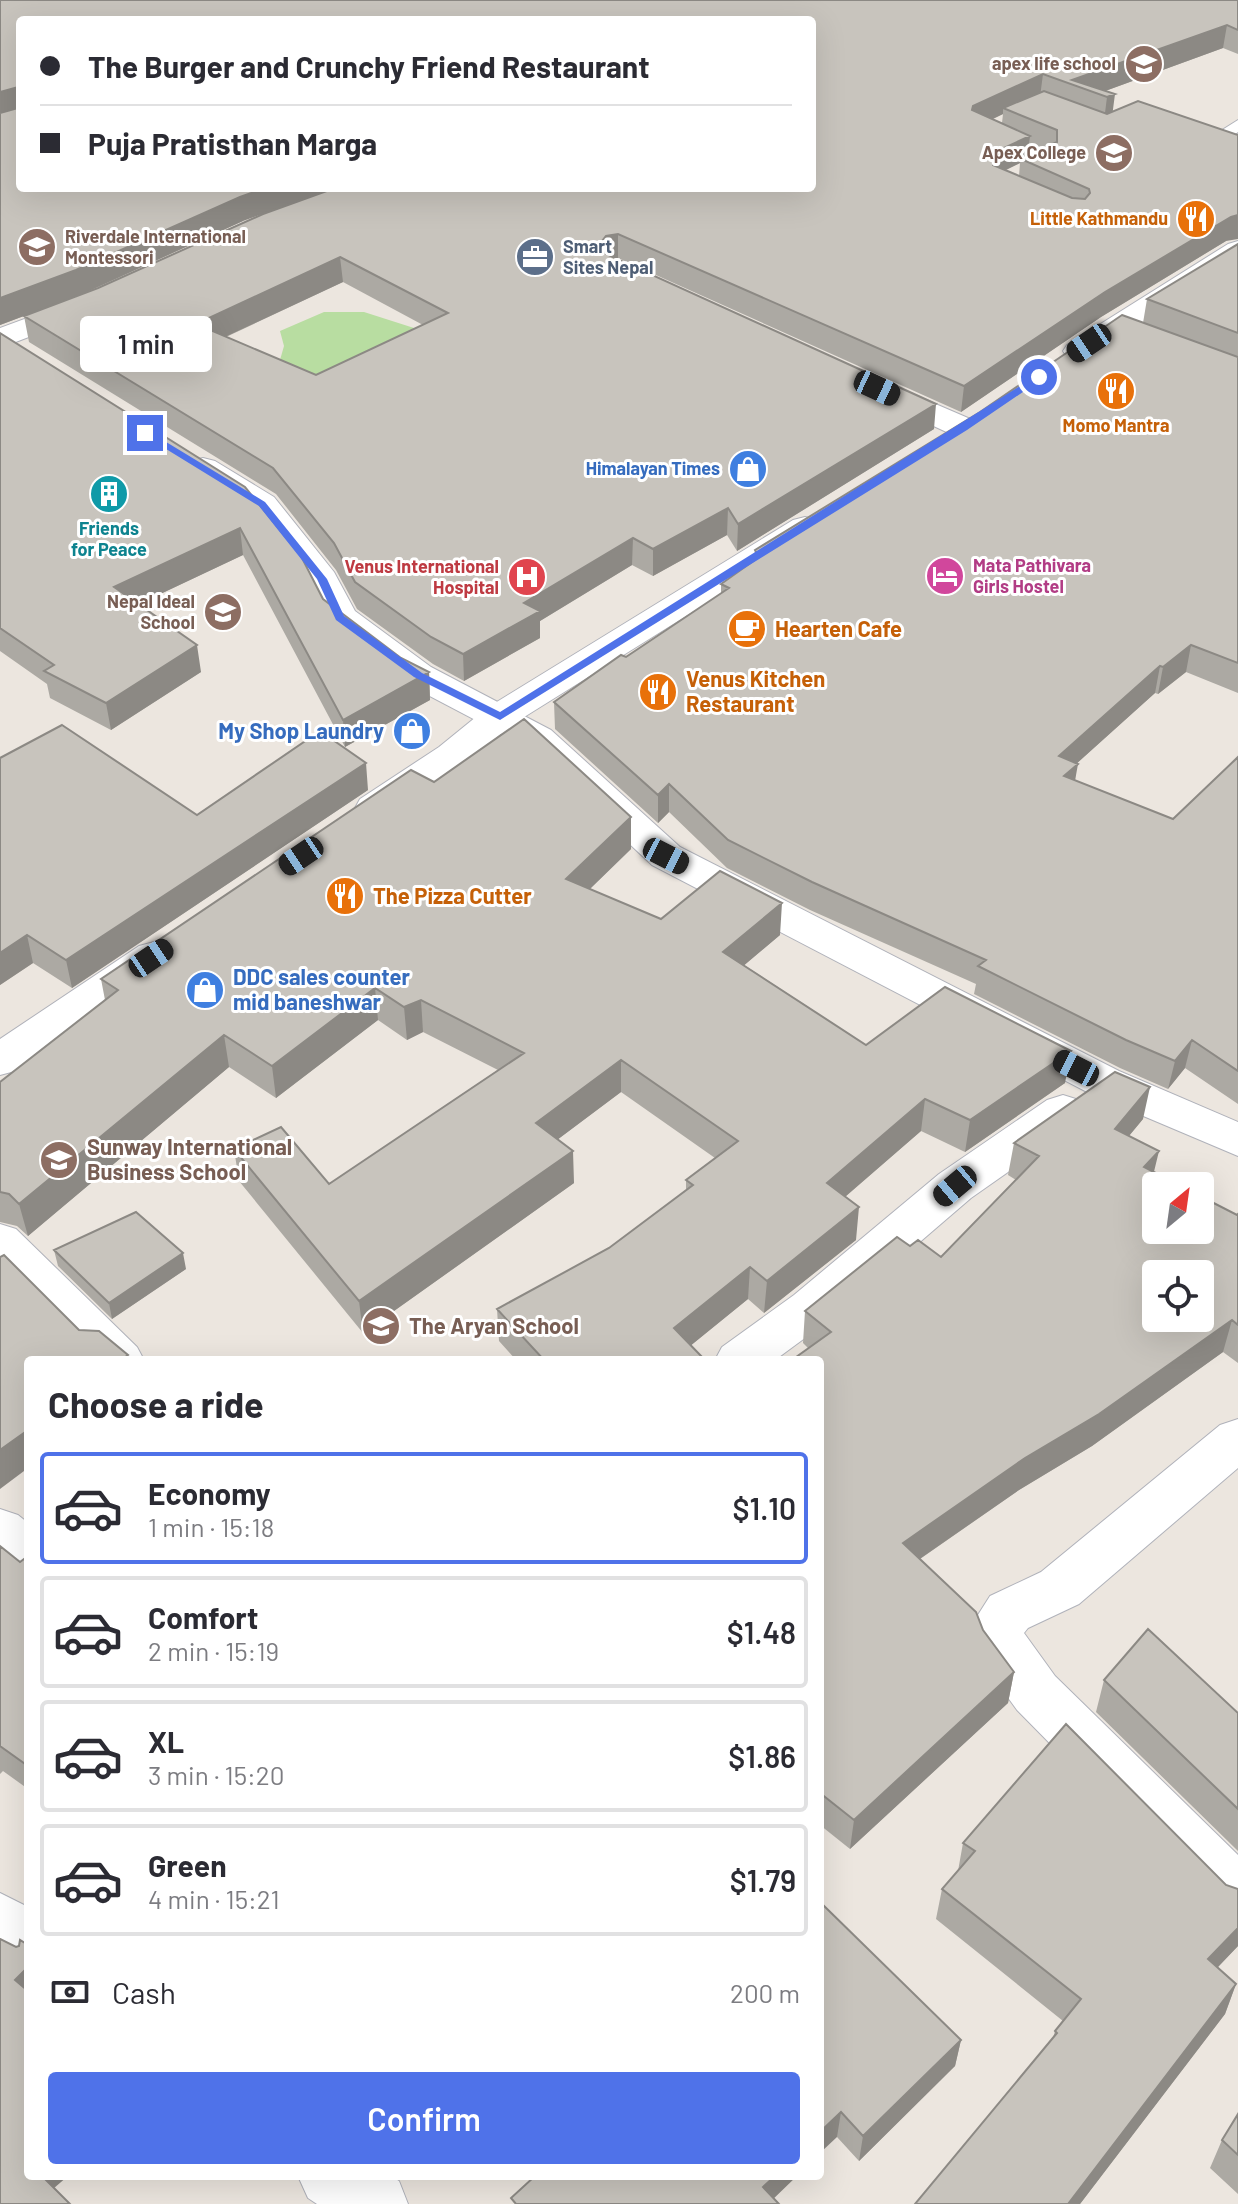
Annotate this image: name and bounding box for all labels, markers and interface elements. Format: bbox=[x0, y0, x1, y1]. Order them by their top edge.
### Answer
school or university icon: apex life school bbox=[1123, 43, 1165, 85]
text: The Burger and Crunchy Friend Restaurant bbox=[88, 48, 650, 84]
place label: apex life school bbox=[992, 52, 1116, 74]
text: Puja Pratisthan Marga bbox=[88, 125, 377, 161]
school or university icon: Apex College bbox=[1093, 132, 1135, 174]
place label: Apex College bbox=[982, 141, 1086, 163]
restaurant icon: Little Kathmandu bbox=[1175, 198, 1217, 240]
place label: Little Kathmandu bbox=[1030, 207, 1168, 229]
place label: Riverdale International Montessori bbox=[65, 225, 246, 268]
school or university icon: Riverdale International Montessori bbox=[16, 226, 58, 268]
place label: Smart Sites Nepal bbox=[563, 235, 653, 278]
office icon: Smart Sites Nepal bbox=[514, 236, 556, 278]
callout: 1 min bbox=[79, 317, 211, 373]
car bbox=[1062, 320, 1116, 366]
text: 1 min bbox=[118, 328, 174, 359]
route start bbox=[1021, 359, 1057, 395]
car bbox=[850, 367, 904, 409]
restaurant icon: Momo Mantra bbox=[1095, 370, 1137, 412]
place label: Momo Mantra bbox=[1063, 414, 1169, 436]
route end bbox=[127, 415, 163, 451]
shop icon: Himalayan Times bbox=[727, 448, 769, 490]
place label: Himalayan Times bbox=[586, 457, 720, 479]
building icon: Friends for Peace bbox=[88, 473, 130, 515]
place label: Friends for Peace bbox=[71, 517, 147, 560]
place label: Mata Pathivara Girls Hostel bbox=[973, 554, 1091, 597]
place label: Venus International Hospital bbox=[344, 555, 499, 598]
hotel icon: Mata Pathivara Girls Hostel bbox=[924, 555, 966, 597]
hospital icon: Venus International Hospital bbox=[506, 556, 548, 598]
place label: Nepal Ideal School bbox=[107, 590, 195, 633]
school or university icon: Nepal Ideal School bbox=[202, 591, 244, 633]
cafe icon: Hearten Cafe bbox=[726, 608, 768, 650]
place label: Hearten Cafe bbox=[775, 615, 902, 641]
place label: Venus Kitchen Restaurant bbox=[686, 665, 825, 716]
restaurant icon: Venus Kitchen Restaurant bbox=[637, 671, 679, 713]
shop icon: My Shop Laundry bbox=[391, 710, 433, 752]
place label: My Shop Laundry bbox=[218, 717, 384, 743]
car bbox=[274, 833, 328, 879]
car bbox=[639, 834, 693, 878]
restaurant icon: The Pizza Cutter bbox=[324, 875, 366, 917]
place label: The Pizza Cutter bbox=[373, 882, 532, 908]
car bbox=[124, 935, 178, 981]
place label: DDC sales counter mid baneshwar bbox=[233, 963, 410, 1014]
shop icon: DDC sales counter mid baneshwar bbox=[184, 969, 226, 1011]
car bbox=[1049, 1046, 1103, 1090]
place label: Sunway International Business School bbox=[87, 1133, 292, 1184]
school or university icon: Sunway International Business School bbox=[38, 1139, 80, 1181]
car bbox=[929, 1161, 981, 1211]
north arrow bbox=[1142, 1172, 1214, 1244]
map controls bbox=[1142, 1172, 1214, 1332]
button: locate bbox=[1142, 1260, 1214, 1332]
school or university icon: The Aryan School bbox=[360, 1305, 402, 1347]
place label: The Aryan School bbox=[409, 1312, 579, 1338]
text: Choose a ride bbox=[48, 1382, 264, 1425]
icon: car bbox=[52, 1472, 124, 1544]
text: Economy bbox=[148, 1475, 271, 1511]
text: $1.10 bbox=[733, 1490, 796, 1526]
text: 1 min · 15:18 bbox=[148, 1511, 274, 1542]
icon: car bbox=[52, 1596, 124, 1668]
text: Comfort bbox=[148, 1599, 258, 1635]
text: $1.48 bbox=[727, 1614, 796, 1650]
text: 2 min · 15:19 bbox=[148, 1635, 279, 1666]
icon: car bbox=[52, 1720, 124, 1792]
text: XL bbox=[148, 1723, 184, 1759]
text: $1.86 bbox=[728, 1738, 796, 1774]
text: 3 min · 15:20 bbox=[148, 1759, 285, 1790]
icon: car bbox=[52, 1844, 124, 1916]
text: Green bbox=[148, 1847, 227, 1883]
text: $1.79 bbox=[730, 1862, 796, 1898]
text: 4 min · 15:21 bbox=[148, 1883, 279, 1914]
icon: cash bbox=[48, 1970, 92, 2014]
text: Cash bbox=[112, 1974, 176, 2010]
text: 200 m bbox=[730, 1977, 800, 2008]
button: Confirm bbox=[48, 2072, 800, 2164]

